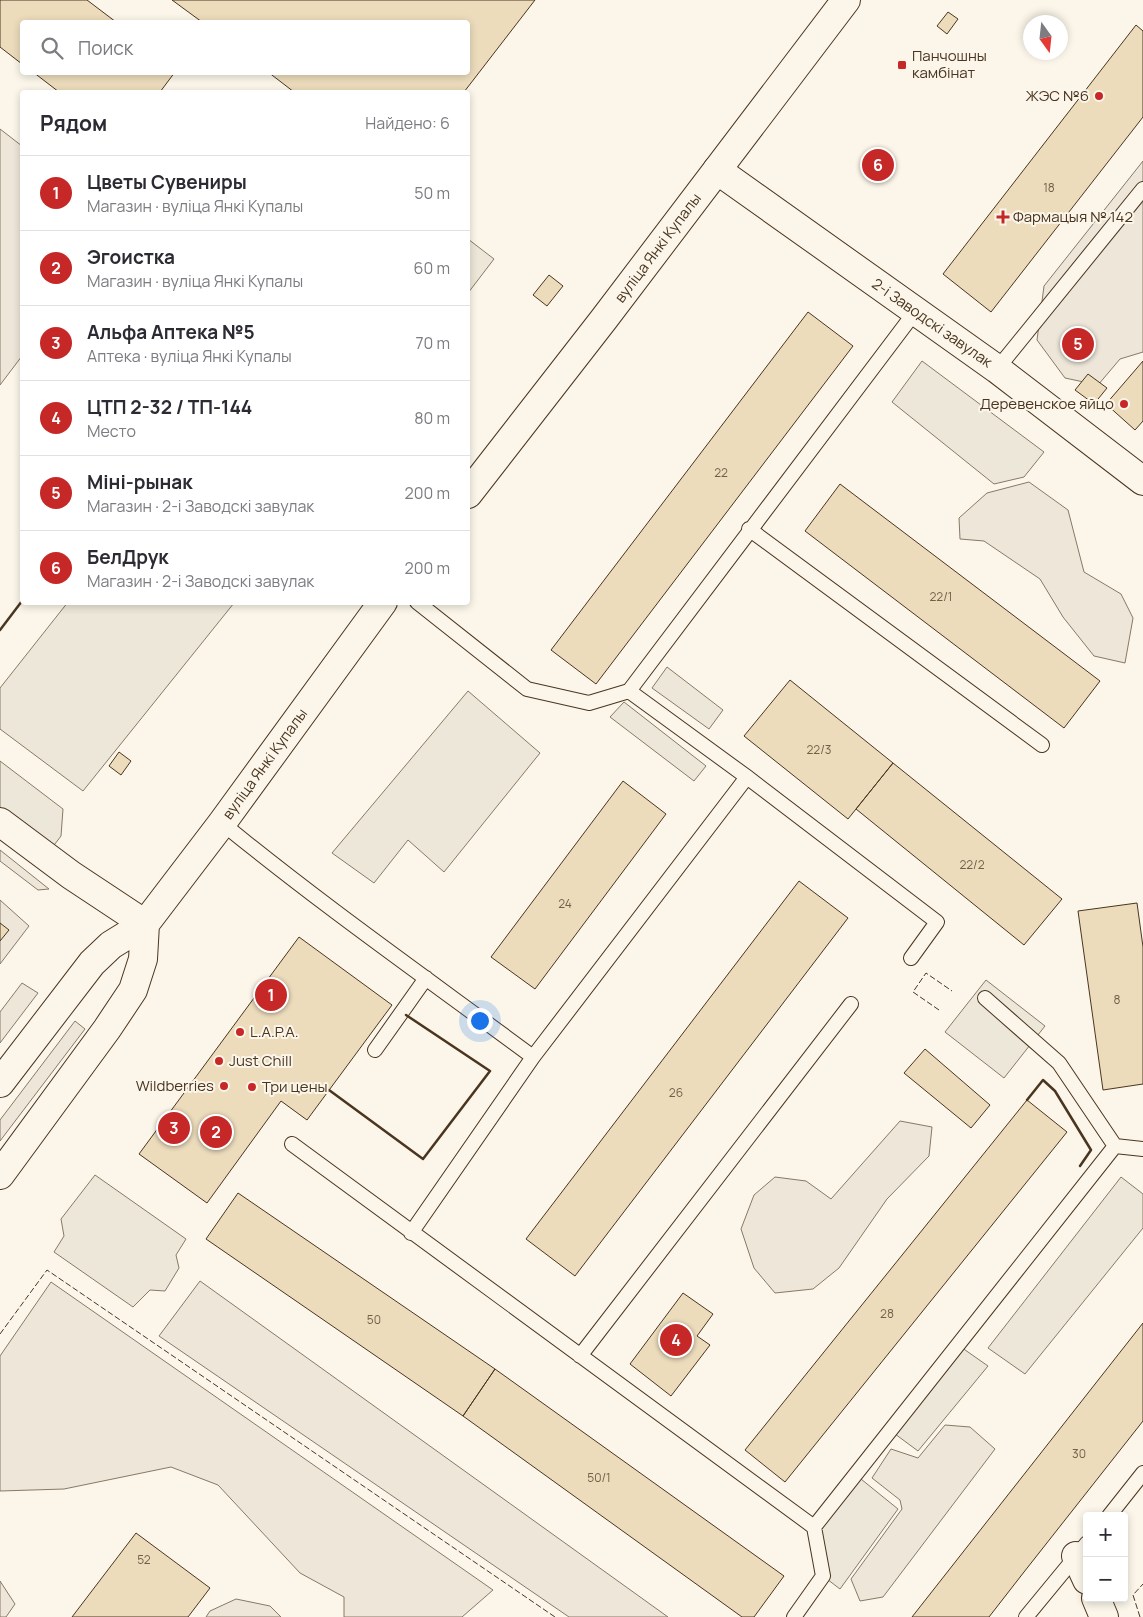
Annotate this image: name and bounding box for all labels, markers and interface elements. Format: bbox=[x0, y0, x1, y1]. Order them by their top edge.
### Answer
north arrow bbox=[1023, 15, 1068, 60]
search box bbox=[20, 20, 470, 75]
icon: search bbox=[38, 34, 66, 62]
text: Поиск bbox=[78, 35, 133, 61]
place label: Панчошны камбінат bbox=[912, 45, 987, 83]
marker: Панчошны камбінат bbox=[896, 59, 908, 71]
place label: ЖЭС №6 bbox=[1025, 85, 1089, 106]
marker: ЖЭС №6 bbox=[1093, 90, 1105, 102]
text: Рядом bbox=[40, 109, 107, 137]
text: Найдено: 6 bbox=[365, 112, 450, 134]
pin: 6 bbox=[862, 146, 894, 184]
text: Цветы Сувениры bbox=[87, 169, 247, 195]
house number: 18 bbox=[1043, 179, 1055, 196]
text: 1 bbox=[52, 182, 60, 204]
text: 50 m bbox=[414, 182, 450, 204]
street label: вуліца Янкі Купалы bbox=[609, 189, 706, 307]
text: Магазин · вуліца Янкі Купалы bbox=[87, 195, 303, 217]
place label: Фармацыя № 142 bbox=[1013, 206, 1133, 227]
marker: Фармацыя № 142 bbox=[997, 211, 1009, 223]
text: Эгоистка bbox=[87, 244, 175, 270]
text: 2 bbox=[51, 257, 61, 279]
text: 60 m bbox=[414, 257, 450, 279]
text: Магазин · вуліца Янкі Купалы bbox=[87, 270, 303, 292]
street label: 2-і Заводскі завулак bbox=[868, 273, 997, 372]
text: Альфа Аптека №5 bbox=[87, 319, 255, 345]
pin: 5 bbox=[1062, 325, 1094, 363]
text: 3 bbox=[51, 332, 61, 354]
text: 70 m bbox=[415, 332, 450, 354]
text: Аптека · вуліца Янкі Купалы bbox=[87, 345, 292, 367]
place label: Деревенское яйцо bbox=[980, 393, 1114, 414]
text: ЦТП 2-32 / ТП-144 bbox=[87, 394, 252, 420]
marker: Деревенское яйцо bbox=[1118, 398, 1130, 410]
text: 4 bbox=[51, 407, 61, 429]
text: 80 m bbox=[414, 407, 450, 429]
text: Место bbox=[87, 420, 136, 442]
house number: 22 bbox=[714, 464, 728, 481]
text: Міні-рынак bbox=[87, 469, 192, 495]
text: 5 bbox=[51, 482, 61, 504]
text: 200 m bbox=[405, 482, 450, 504]
text: Магазин · 2-і Заводскі завулак bbox=[87, 495, 314, 517]
text: БелДрук bbox=[87, 544, 169, 570]
text: 6 bbox=[51, 557, 61, 579]
text: 200 m bbox=[405, 557, 450, 579]
text: Магазин · 2-і Заводскі завулак bbox=[87, 570, 314, 592]
house number: 22/1 bbox=[929, 588, 953, 605]
street label: вуліца Янкі Купалы bbox=[217, 704, 312, 823]
house number: 22/3 bbox=[807, 741, 831, 758]
house number: 22/2 bbox=[959, 856, 985, 873]
house number: 24 bbox=[558, 895, 572, 912]
pin: 1 bbox=[255, 976, 287, 1014]
house number: 8 bbox=[1114, 991, 1121, 1008]
your location bbox=[467, 1008, 493, 1034]
place label: L.A.P.A. bbox=[250, 1021, 299, 1042]
marker: L.A.P.A. bbox=[234, 1026, 246, 1038]
place label: Just Chill bbox=[229, 1050, 292, 1071]
marker: Just Chill bbox=[213, 1055, 225, 1067]
place label: Wildberries bbox=[136, 1075, 214, 1096]
place label: Три цены bbox=[262, 1076, 328, 1097]
marker: Wildberries bbox=[218, 1080, 230, 1092]
marker: Три цены bbox=[246, 1081, 258, 1093]
house number: 26 bbox=[669, 1084, 683, 1101]
pin: 3 bbox=[158, 1109, 190, 1147]
pin: 2 bbox=[200, 1113, 232, 1151]
house number: 28 bbox=[880, 1305, 894, 1322]
house number: 50 bbox=[367, 1311, 381, 1328]
pin: 4 bbox=[660, 1321, 692, 1359]
house number: 30 bbox=[1072, 1445, 1086, 1462]
house number: 50/1 bbox=[587, 1469, 611, 1486]
map controls bbox=[1083, 1512, 1128, 1602]
button: + bbox=[1083, 1512, 1128, 1557]
house number: 52 bbox=[137, 1551, 151, 1568]
button: − bbox=[1083, 1557, 1128, 1602]

